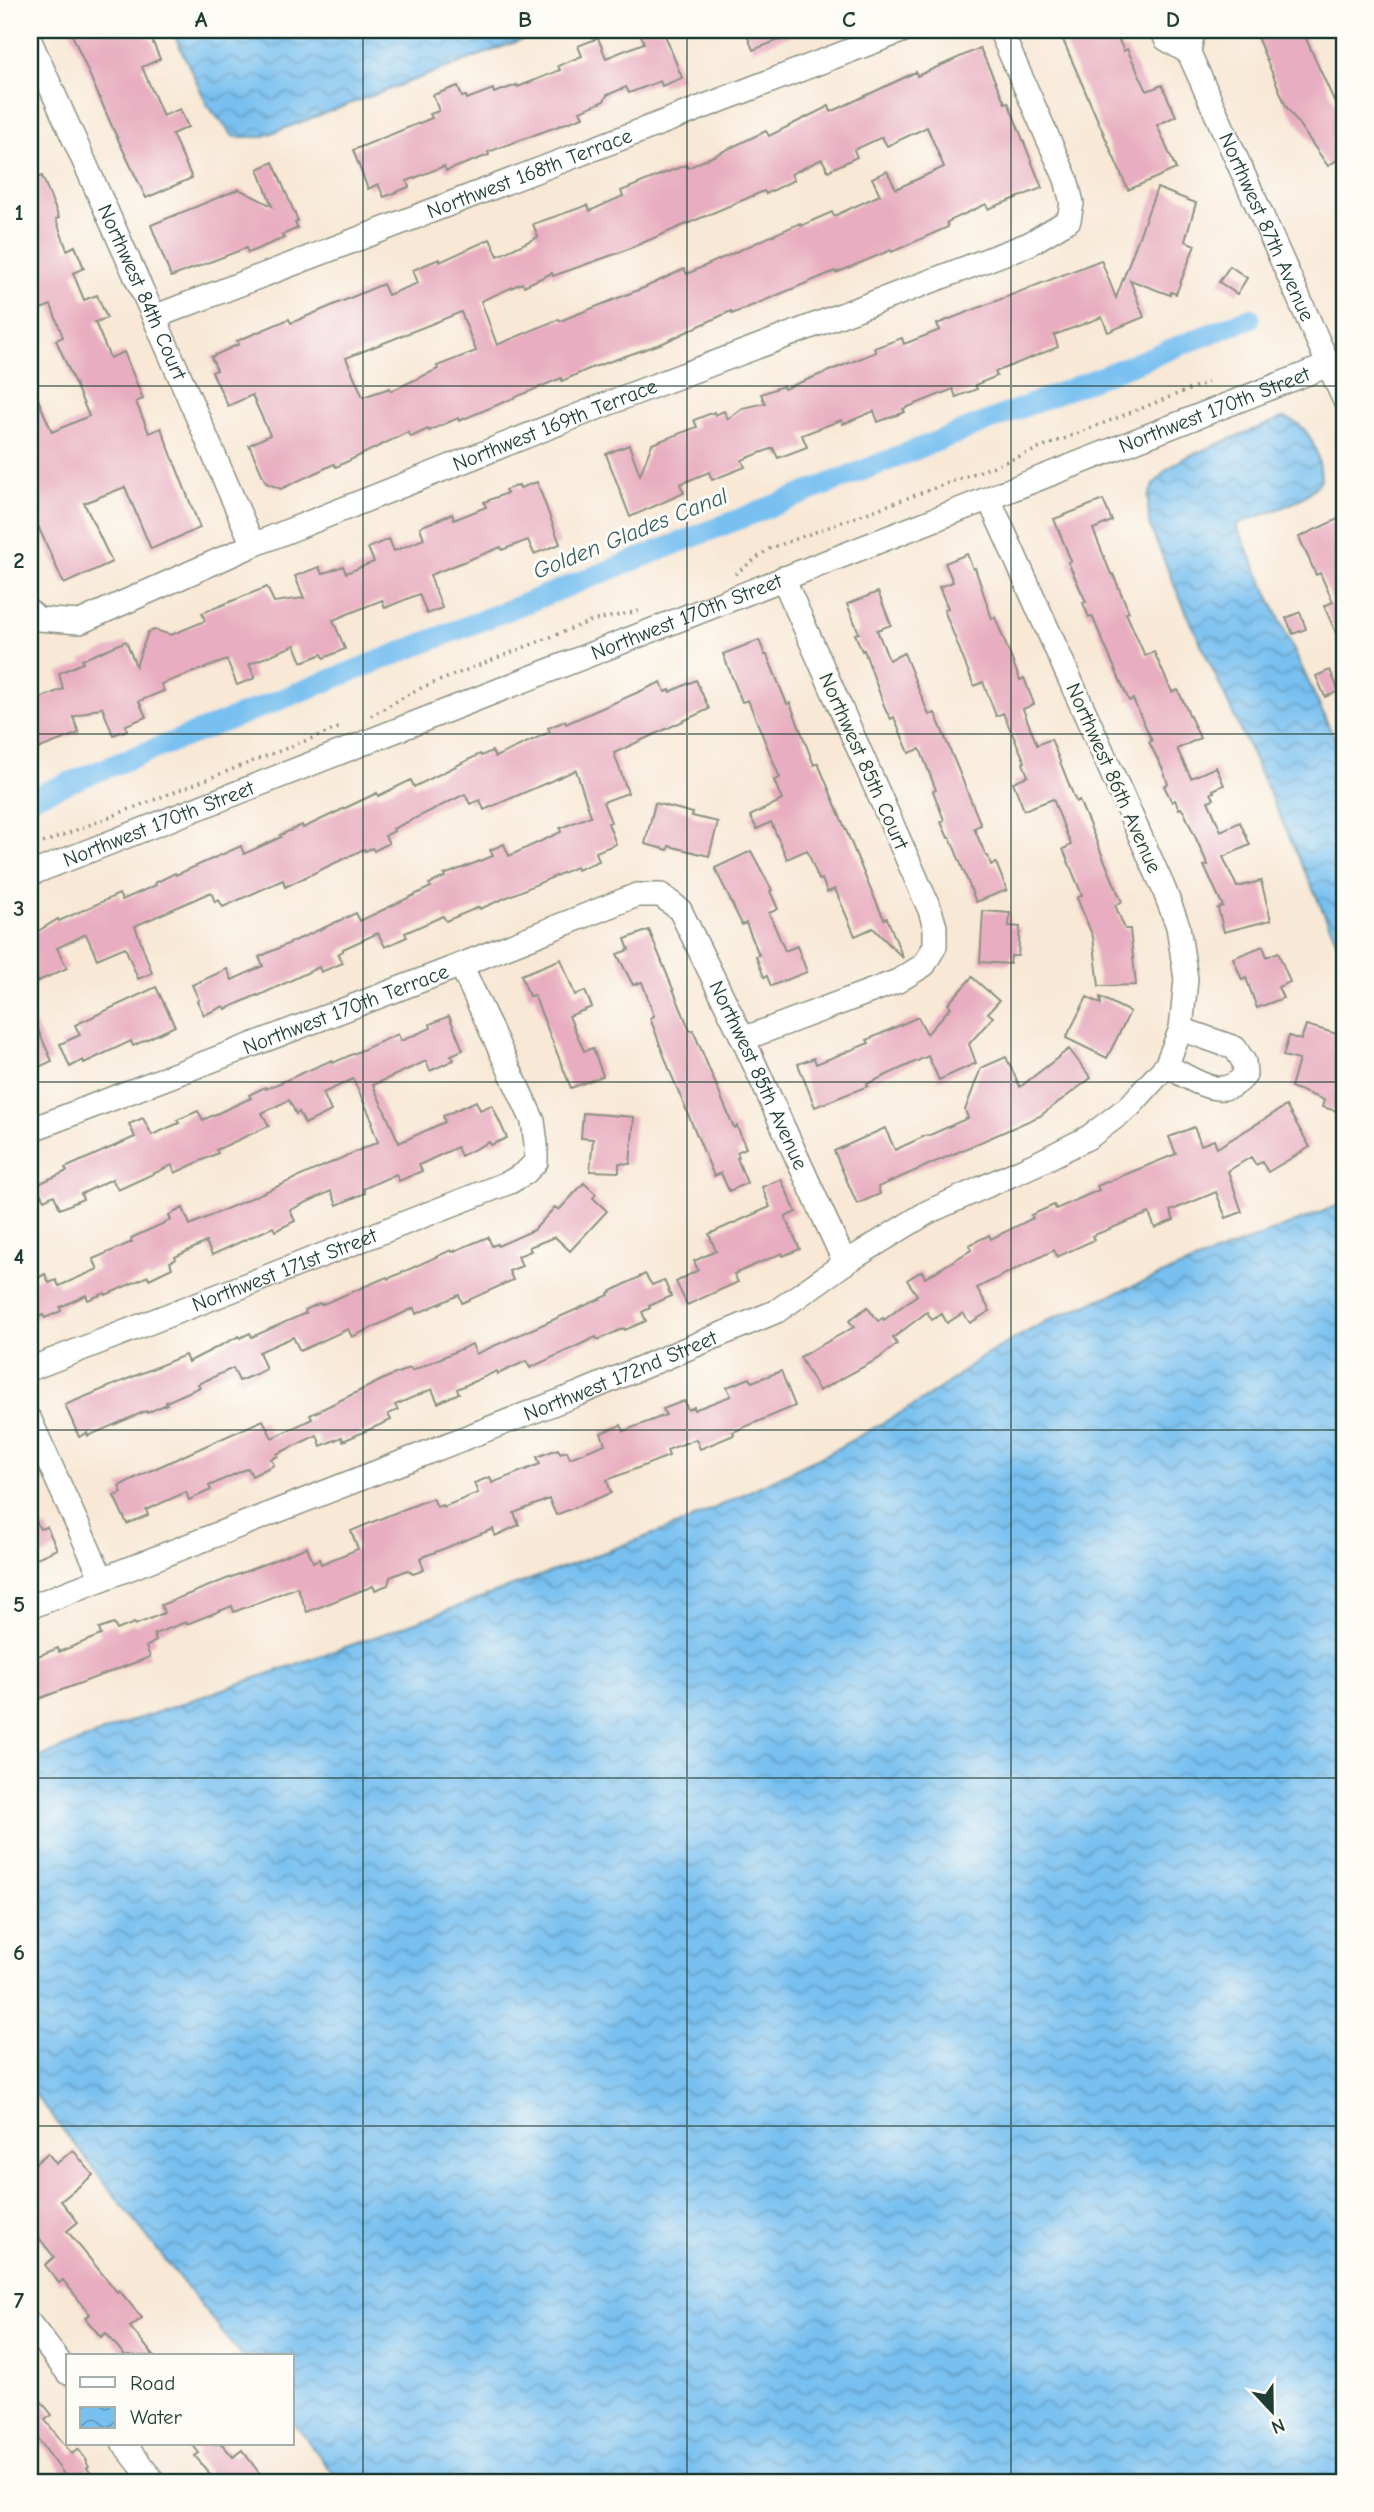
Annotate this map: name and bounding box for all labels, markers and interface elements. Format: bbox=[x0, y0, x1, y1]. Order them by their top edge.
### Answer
text: A bbox=[195, 6, 208, 33]
text: B bbox=[518, 6, 532, 33]
text: C bbox=[842, 6, 856, 33]
text: D bbox=[1166, 6, 1180, 33]
street label: Northwest 168th Terrace bbox=[424, 123, 635, 223]
street label: Northwest 87th Avenue bbox=[1214, 129, 1320, 325]
text: 1 bbox=[14, 199, 24, 226]
street label: Northwest 84th Court bbox=[93, 201, 192, 384]
street label: Northwest 170th Street bbox=[1115, 361, 1314, 458]
street label: Northwest 169th Terrace bbox=[449, 374, 660, 476]
water label: Golden Glades Canal bbox=[529, 482, 732, 585]
text: 2 bbox=[13, 547, 25, 574]
street label: Northwest 170th Street bbox=[587, 568, 786, 665]
street label: Northwest 85th Court bbox=[814, 669, 914, 854]
street label: Northwest 86th Avenue bbox=[1061, 679, 1167, 877]
street label: Northwest 170th Street bbox=[60, 775, 258, 872]
text: 3 bbox=[13, 895, 25, 922]
street label: Northwest 170th Terrace bbox=[240, 959, 452, 1059]
street label: Northwest 85th Avenue bbox=[704, 977, 813, 1173]
street label: Northwest 171st Street bbox=[189, 1223, 381, 1317]
text: 4 bbox=[14, 1243, 25, 1270]
street label: Northwest 172nd Street bbox=[520, 1325, 721, 1426]
text: 5 bbox=[13, 1591, 25, 1618]
text: 6 bbox=[13, 1939, 25, 1966]
text: 7 bbox=[14, 2287, 25, 2314]
legend bbox=[66, 2354, 294, 2446]
text: Road bbox=[130, 2371, 175, 2395]
north arrow bbox=[1238, 2376, 1308, 2446]
text: Water bbox=[130, 2405, 183, 2429]
text: N bbox=[1268, 2413, 1288, 2438]

